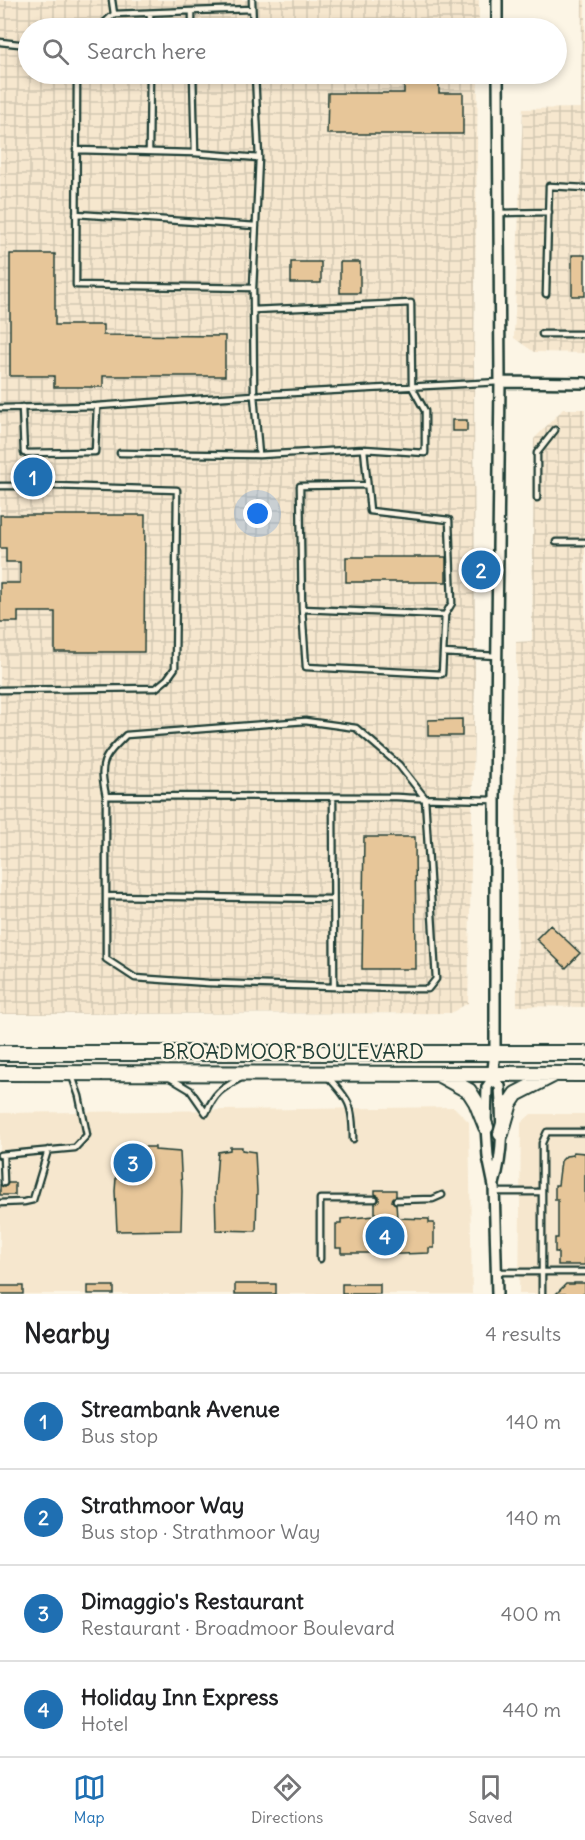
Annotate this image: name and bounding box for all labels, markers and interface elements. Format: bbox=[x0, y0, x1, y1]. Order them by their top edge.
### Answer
search box bbox=[18, 18, 567, 84]
icon: search bbox=[39, 35, 72, 68]
text: Search here bbox=[87, 37, 206, 65]
pin: 1 bbox=[14, 454, 52, 500]
your location bbox=[243, 499, 272, 528]
pin: 2 bbox=[462, 548, 500, 592]
street label: BROADMOOR BOULEVARD bbox=[162, 1038, 424, 1065]
pin: 3 bbox=[114, 1140, 152, 1186]
pin: 4 bbox=[366, 1214, 404, 1258]
text: Nearby bbox=[24, 1317, 110, 1350]
text: 4 results bbox=[485, 1321, 561, 1346]
text: Streambank Avenue bbox=[81, 1395, 280, 1423]
text: 1 bbox=[40, 1409, 47, 1434]
text: 140 m bbox=[506, 1409, 561, 1434]
text: Bus stop bbox=[81, 1423, 158, 1448]
text: Strathmoor Way bbox=[81, 1491, 244, 1519]
text: 2 bbox=[38, 1505, 49, 1530]
text: 140 m bbox=[506, 1505, 561, 1530]
text: Bus stop · Strathmoor Way bbox=[81, 1519, 320, 1544]
text: Dimaggio's Restaurant bbox=[81, 1587, 304, 1615]
text: 3 bbox=[38, 1601, 49, 1626]
text: 400 m bbox=[501, 1601, 561, 1626]
text: Restaurant · Broadmoor Boulevard bbox=[81, 1615, 395, 1640]
text: Holiday Inn Express bbox=[81, 1683, 279, 1711]
text: 4 bbox=[38, 1697, 49, 1722]
text: 440 m bbox=[502, 1697, 561, 1722]
text: Hotel bbox=[81, 1711, 128, 1736]
tab: Map bbox=[73, 1771, 106, 1827]
tab: Directions bbox=[251, 1771, 323, 1827]
tab: Saved bbox=[469, 1771, 512, 1827]

